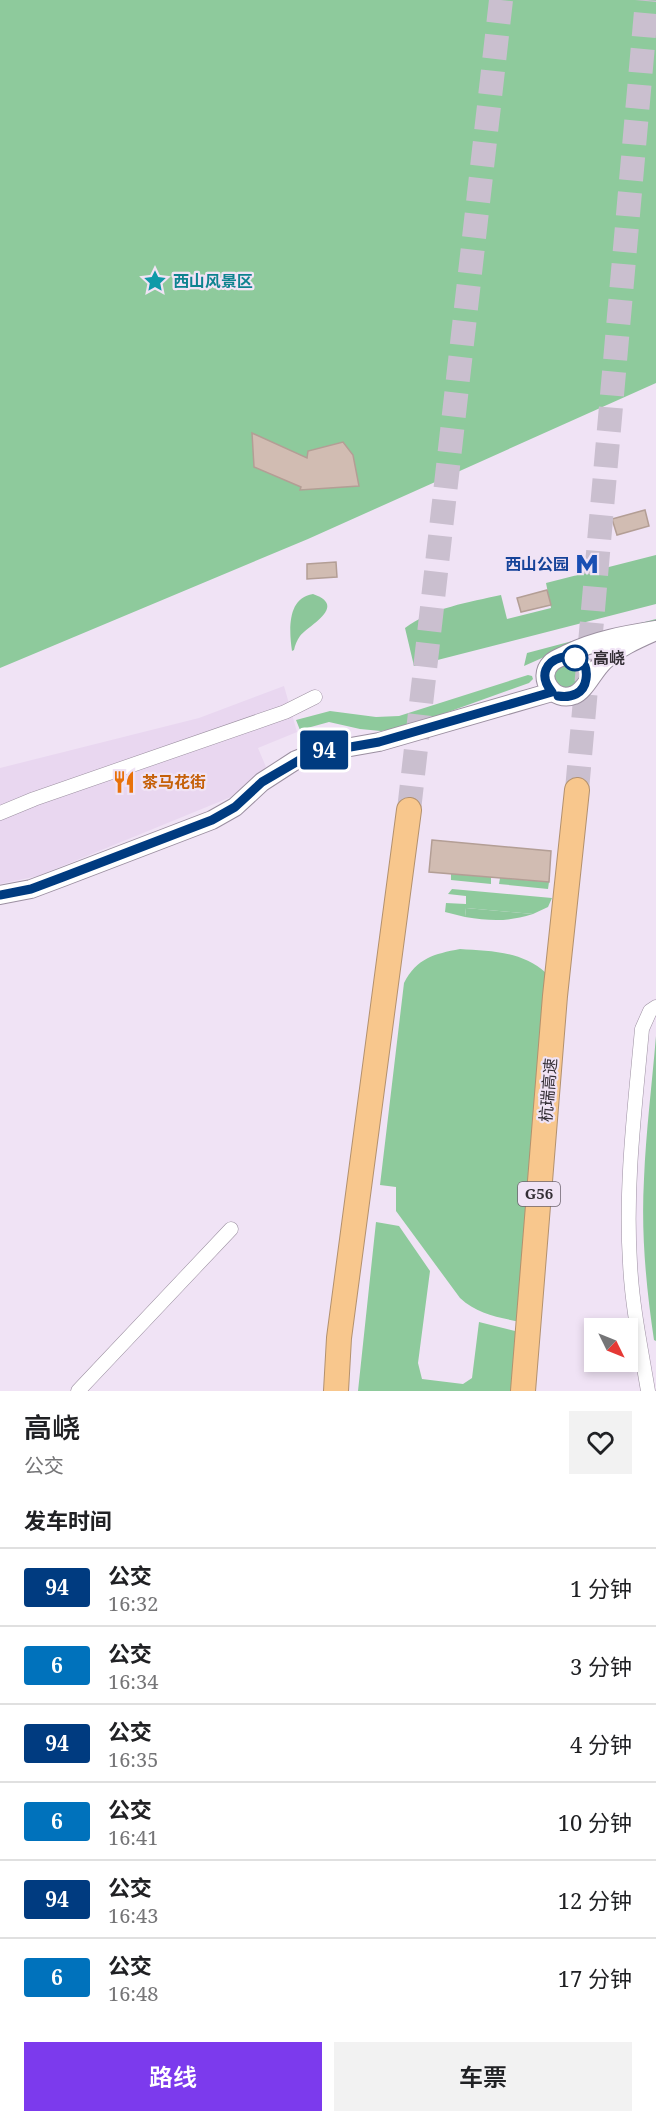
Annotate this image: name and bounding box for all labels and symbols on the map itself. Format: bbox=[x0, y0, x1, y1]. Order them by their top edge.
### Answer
place icon: 西山风景区 bbox=[142, 268, 168, 294]
place label: 西山风景区 bbox=[173, 270, 253, 292]
metro station icon: 西山公园 bbox=[574, 551, 600, 577]
place label: 西山公园 bbox=[505, 553, 569, 575]
marker: 高峣 bbox=[562, 645, 588, 671]
place label: 高峣 bbox=[593, 647, 625, 669]
line badge: 94 bbox=[297, 730, 351, 770]
restaurant icon: 茶马花街 bbox=[111, 769, 137, 795]
place label: 茶马花街 bbox=[142, 771, 206, 793]
street label: 杭瑞高速 bbox=[534, 1057, 562, 1123]
road number: G56 bbox=[518, 1182, 560, 1206]
north arrow bbox=[584, 1318, 638, 1372]

